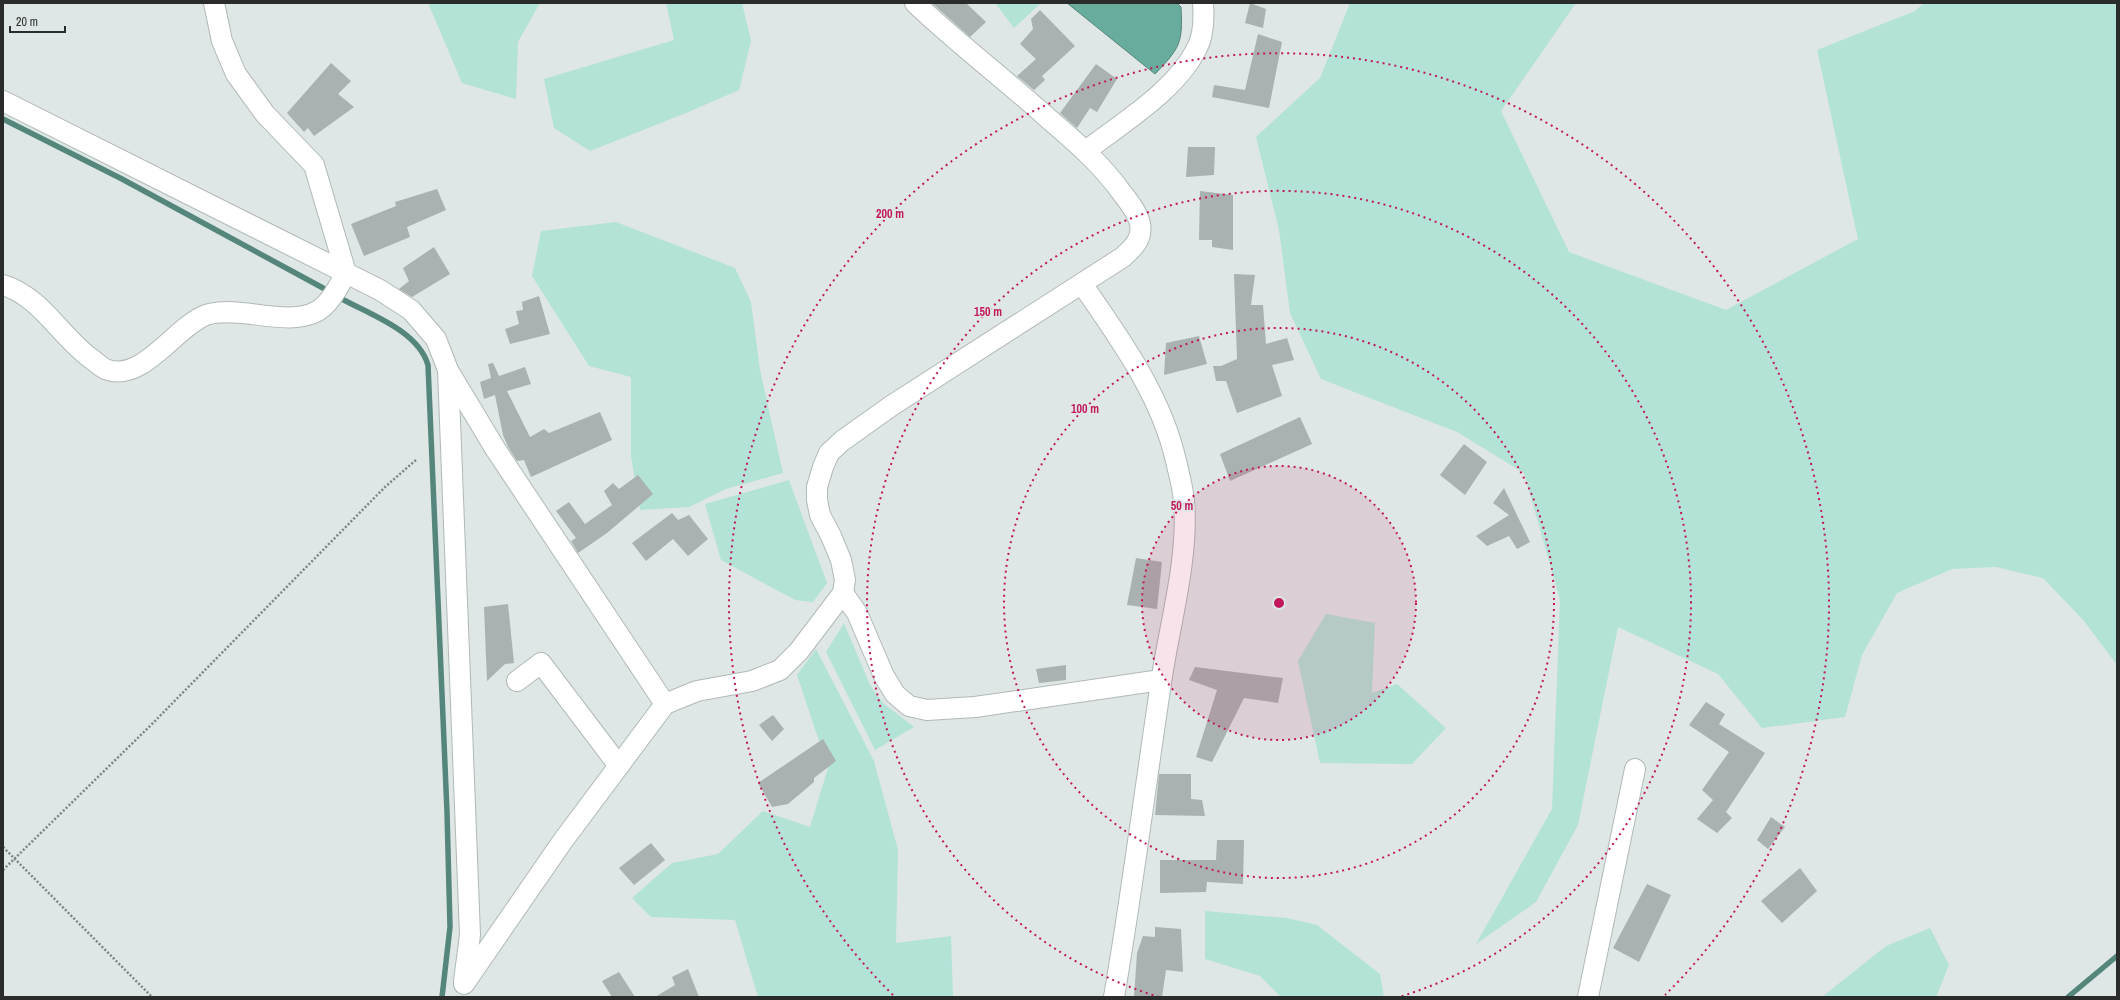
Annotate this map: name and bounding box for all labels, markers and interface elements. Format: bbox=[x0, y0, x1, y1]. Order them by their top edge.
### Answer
scale bar bbox=[10, 8, 65, 34]
text: 20 m bbox=[16, 14, 38, 30]
text: 200 m bbox=[876, 206, 904, 222]
text: 150 m bbox=[974, 304, 1002, 320]
text: 100 m bbox=[1071, 401, 1099, 417]
text: 50 m bbox=[1171, 498, 1193, 514]
centre of rings bbox=[1272, 596, 1286, 610]

